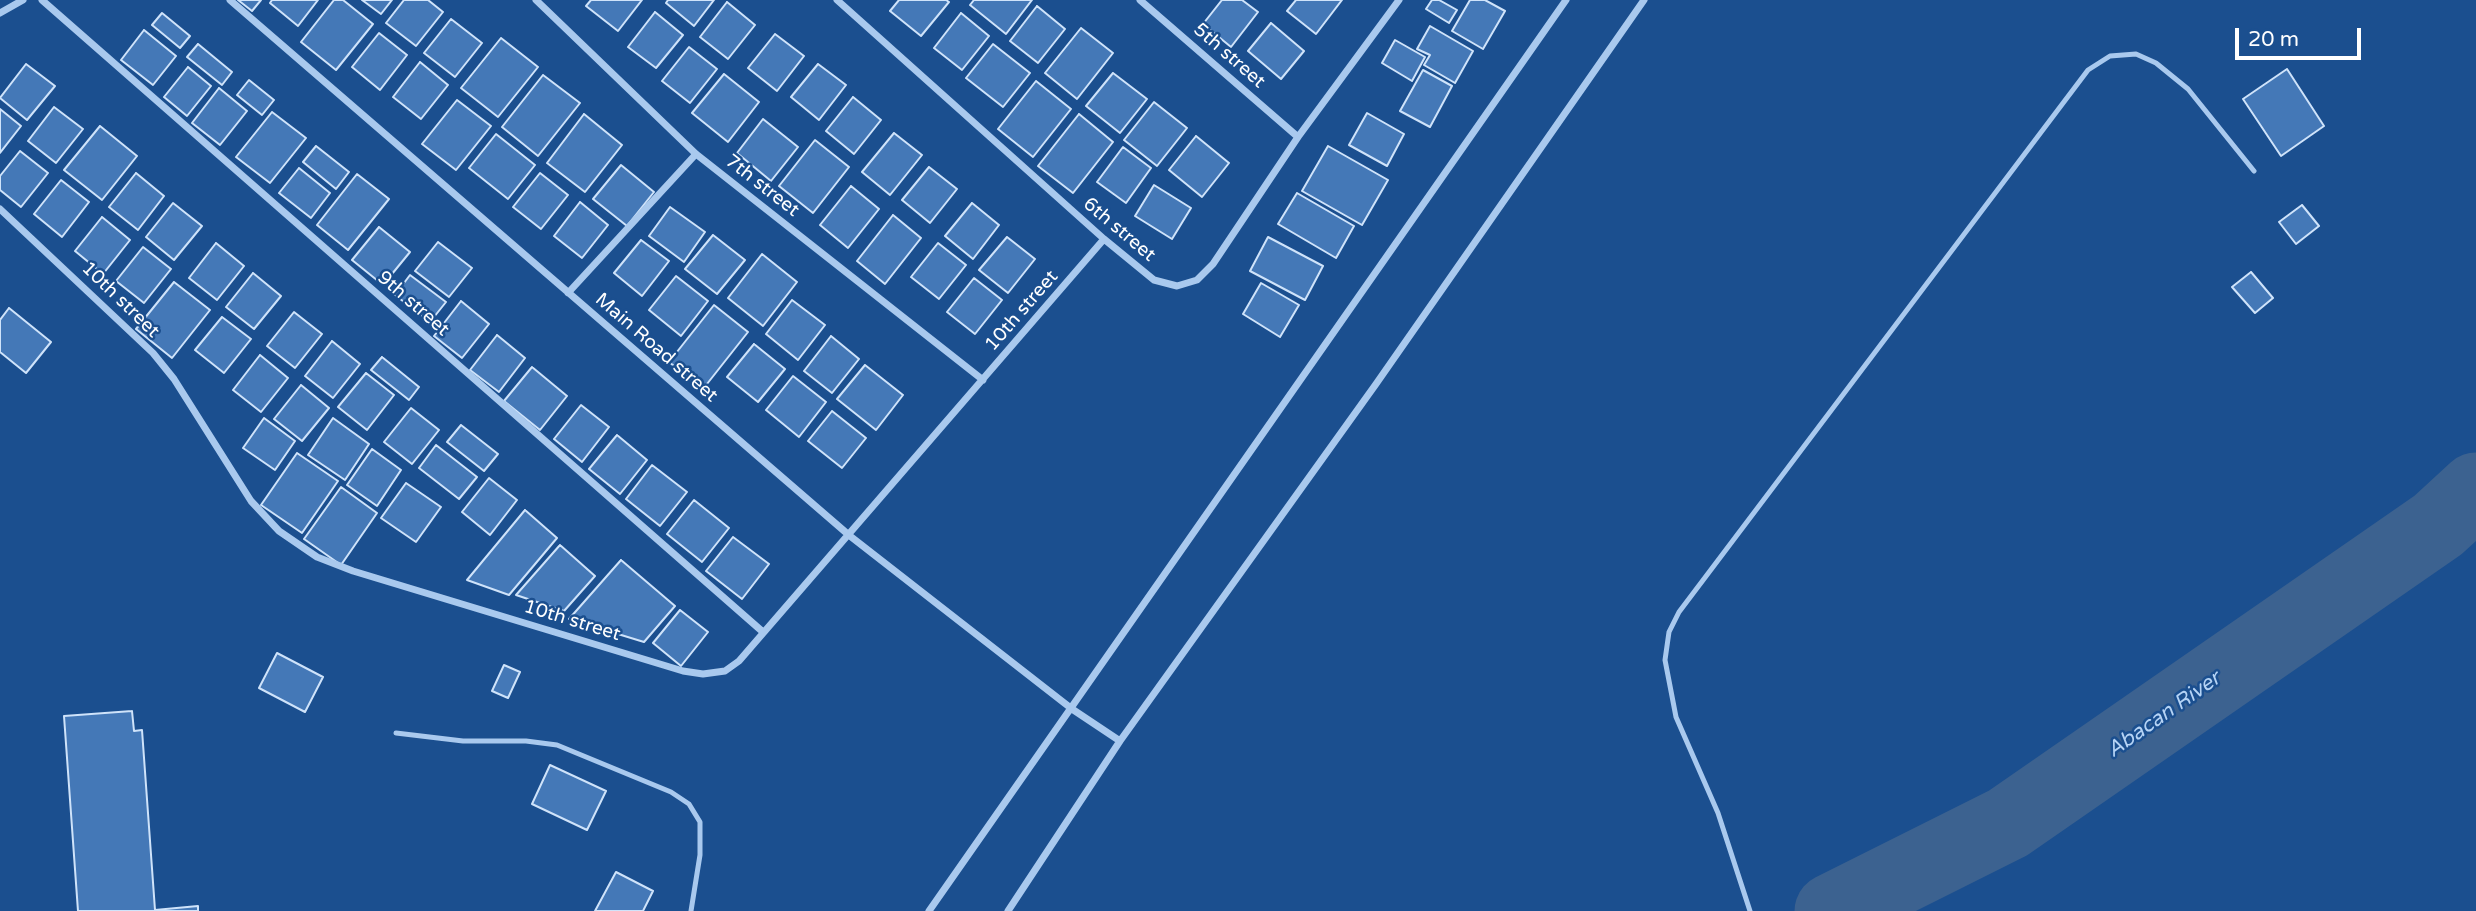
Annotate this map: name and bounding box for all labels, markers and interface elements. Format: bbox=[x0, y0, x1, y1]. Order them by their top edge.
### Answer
scale bar bbox=[2238, 14, 2364, 58]
street label: 5th street bbox=[1188, 19, 1270, 93]
text: 20 m bbox=[2248, 27, 2299, 52]
street label: 7th street bbox=[720, 150, 804, 222]
street label: 6th street bbox=[1078, 193, 1160, 267]
street label: 10th street bbox=[76, 257, 164, 343]
street label: 10th street bbox=[981, 266, 1063, 356]
street label: 9th street bbox=[372, 267, 454, 341]
street label: Main Road street bbox=[590, 289, 722, 407]
street label: 10th street bbox=[521, 596, 623, 646]
water label: Abacan River bbox=[2102, 667, 2226, 763]

